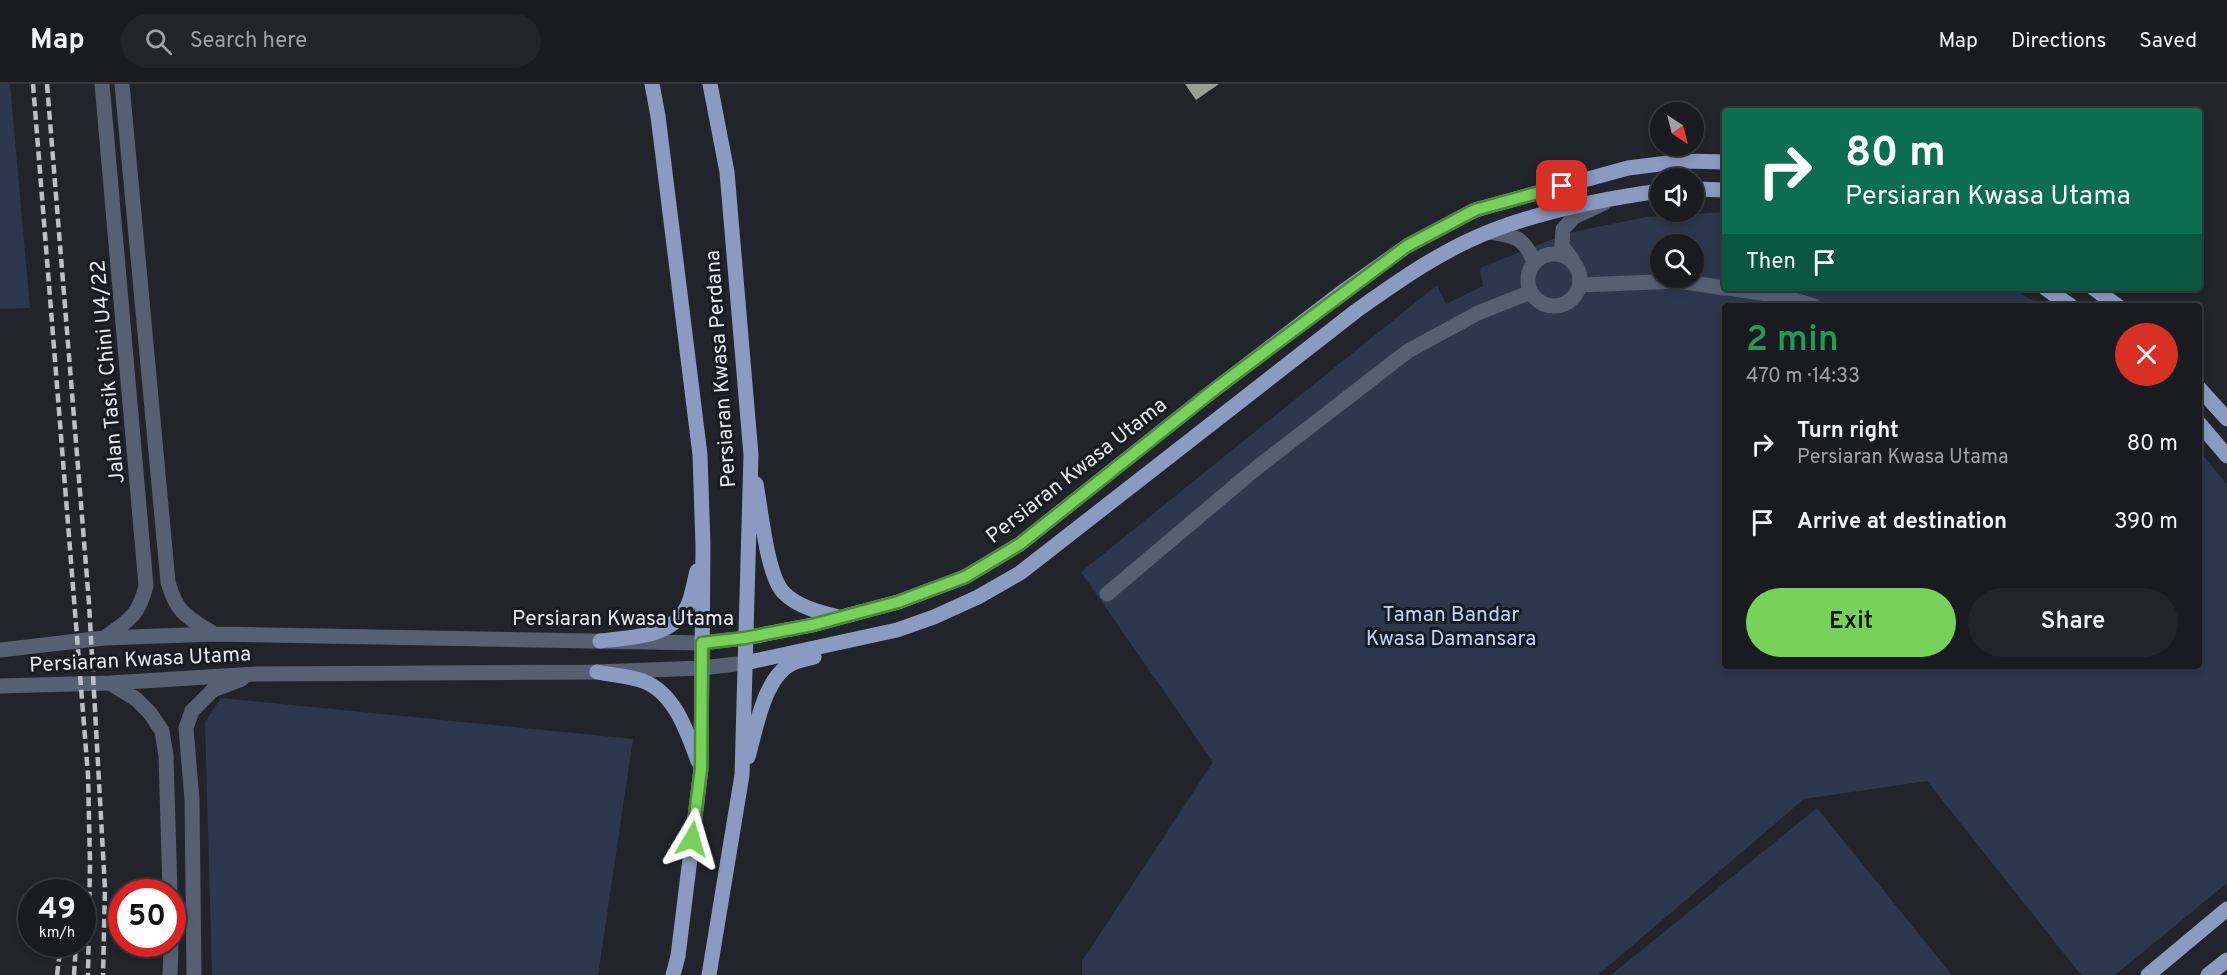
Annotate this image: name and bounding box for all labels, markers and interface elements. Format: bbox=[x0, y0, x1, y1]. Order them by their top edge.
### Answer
search box bbox=[121, 14, 541, 68]
text: Map bbox=[30, 23, 85, 59]
icon: search bbox=[142, 25, 175, 58]
text: Search here bbox=[190, 28, 307, 55]
text: Map bbox=[1938, 28, 1978, 55]
text: Directions bbox=[2011, 28, 2106, 55]
text: Saved bbox=[2139, 28, 2197, 55]
north arrow bbox=[1650, 102, 1704, 156]
map controls bbox=[1650, 102, 1704, 288]
text: 80 m bbox=[1845, 128, 1946, 181]
icon: right bbox=[1746, 132, 1824, 210]
pin bbox=[1536, 160, 1587, 211]
button: sound bbox=[1650, 168, 1704, 222]
icon: arrive bbox=[1545, 169, 1578, 202]
text: Persiaran Kwasa Utama bbox=[1845, 180, 2131, 214]
button: search bbox=[1650, 234, 1704, 288]
icon: arrive bbox=[1808, 246, 1841, 279]
street label: Persiaran Kwasa Perdana bbox=[700, 249, 743, 489]
text: Then bbox=[1746, 249, 1796, 276]
street label: Jalan Tasik Chini U4/22 bbox=[85, 259, 132, 485]
text: 2 min bbox=[1746, 318, 1839, 364]
button: close bbox=[2115, 323, 2178, 386]
text: 470 m · 14:33 bbox=[1746, 364, 1860, 390]
street label: Persiaran Kwasa Utama bbox=[981, 392, 1173, 550]
text: Turn right bbox=[1797, 418, 1899, 445]
icon: right bbox=[1746, 428, 1779, 461]
text: 80 m bbox=[2127, 431, 2178, 458]
text: Persiaran Kwasa Utama bbox=[1797, 445, 2009, 471]
icon: arrive bbox=[1746, 506, 1779, 539]
text: Arrive at destination bbox=[1797, 509, 2007, 536]
text: 390 m bbox=[2114, 509, 2178, 536]
button: Exit bbox=[1746, 588, 1956, 657]
button: Share bbox=[1968, 588, 2178, 657]
park label: Taman Bandar Kwasa Damansara bbox=[1366, 602, 1536, 653]
street label: Persiaran Kwasa Utama bbox=[512, 606, 734, 633]
street label: Persiaran Kwasa Utama bbox=[28, 641, 252, 680]
position arrow bbox=[660, 807, 724, 871]
speed limit sign: 50 bbox=[108, 879, 186, 957]
text: 49 bbox=[38, 892, 76, 929]
text: km/h bbox=[39, 924, 75, 943]

